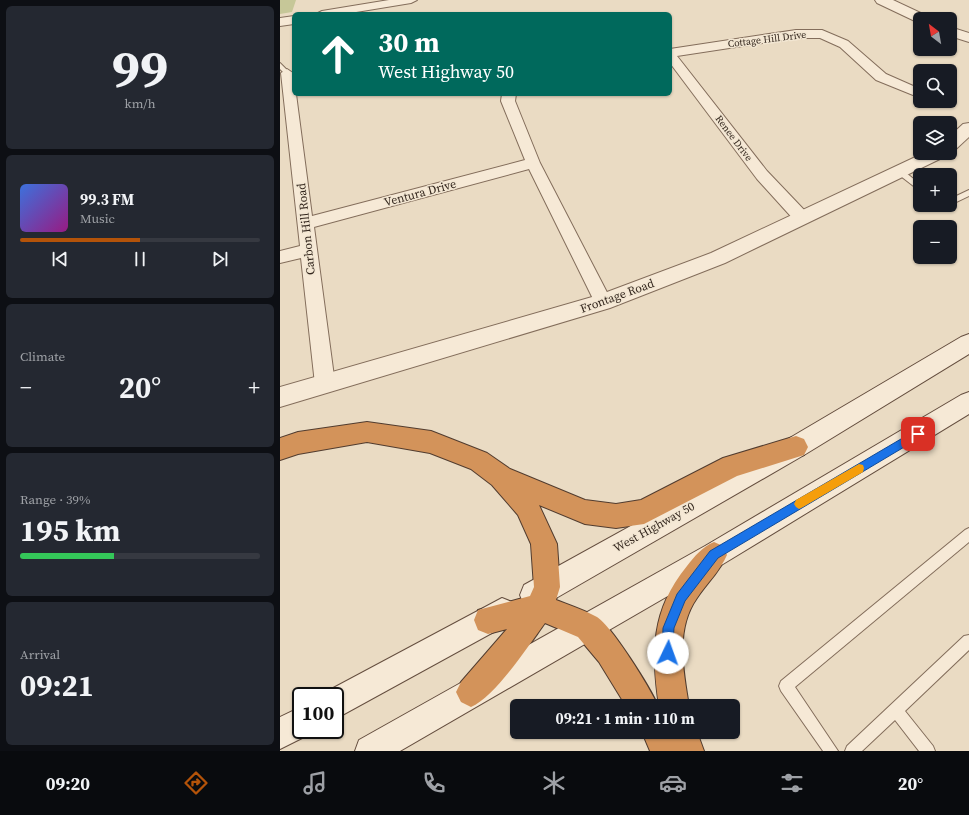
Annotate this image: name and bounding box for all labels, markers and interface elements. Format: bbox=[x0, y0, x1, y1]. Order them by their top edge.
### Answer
north arrow bbox=[913, 12, 957, 56]
map controls bbox=[913, 12, 957, 264]
text: 30 m bbox=[378, 23, 440, 61]
icon: ahead bbox=[312, 28, 364, 80]
street label: Cottage Hill Drive bbox=[727, 28, 807, 50]
text: 99 bbox=[112, 33, 168, 104]
text: West Highway 50 bbox=[378, 59, 514, 84]
button: search bbox=[913, 64, 957, 108]
text: km/h bbox=[125, 95, 155, 112]
street label: Renee Drive bbox=[712, 112, 756, 164]
button: layers bbox=[913, 116, 957, 160]
button: + bbox=[913, 168, 957, 212]
street label: Ventura Drive bbox=[382, 176, 458, 210]
street label: Carbon Hill Road bbox=[293, 182, 319, 276]
text: 99.3 FM bbox=[80, 189, 134, 210]
text: Music bbox=[80, 210, 115, 227]
button: − bbox=[913, 220, 957, 264]
icon: previous bbox=[49, 248, 71, 270]
icon: pause bbox=[129, 248, 151, 270]
icon: next bbox=[209, 248, 231, 270]
street label: Frontage Road bbox=[578, 275, 656, 317]
text: Climate bbox=[20, 348, 65, 365]
text: 20° bbox=[119, 367, 161, 408]
text: − bbox=[20, 372, 32, 402]
text: + bbox=[248, 372, 260, 402]
pin bbox=[901, 417, 935, 451]
icon: arrive bbox=[907, 423, 929, 445]
text: Range · 39% bbox=[20, 491, 91, 508]
street label: West Highway 50 bbox=[610, 498, 698, 556]
text: 195 km bbox=[20, 510, 120, 551]
position arrow bbox=[647, 632, 689, 674]
text: Arrival bbox=[20, 646, 60, 663]
text: 09:21 bbox=[20, 665, 94, 706]
speed limit sign: 100 bbox=[292, 687, 344, 739]
text: 09:21 · 1 min · 110 m bbox=[556, 708, 695, 729]
icon: directions bbox=[182, 769, 210, 797]
icon: music bbox=[301, 769, 329, 797]
icon: phone bbox=[420, 769, 448, 797]
icon: climate bbox=[540, 769, 568, 797]
icon: car bbox=[659, 769, 687, 797]
icon: filters bbox=[778, 769, 806, 797]
text: 09:20 bbox=[46, 771, 90, 796]
text: 20° bbox=[898, 771, 923, 796]

